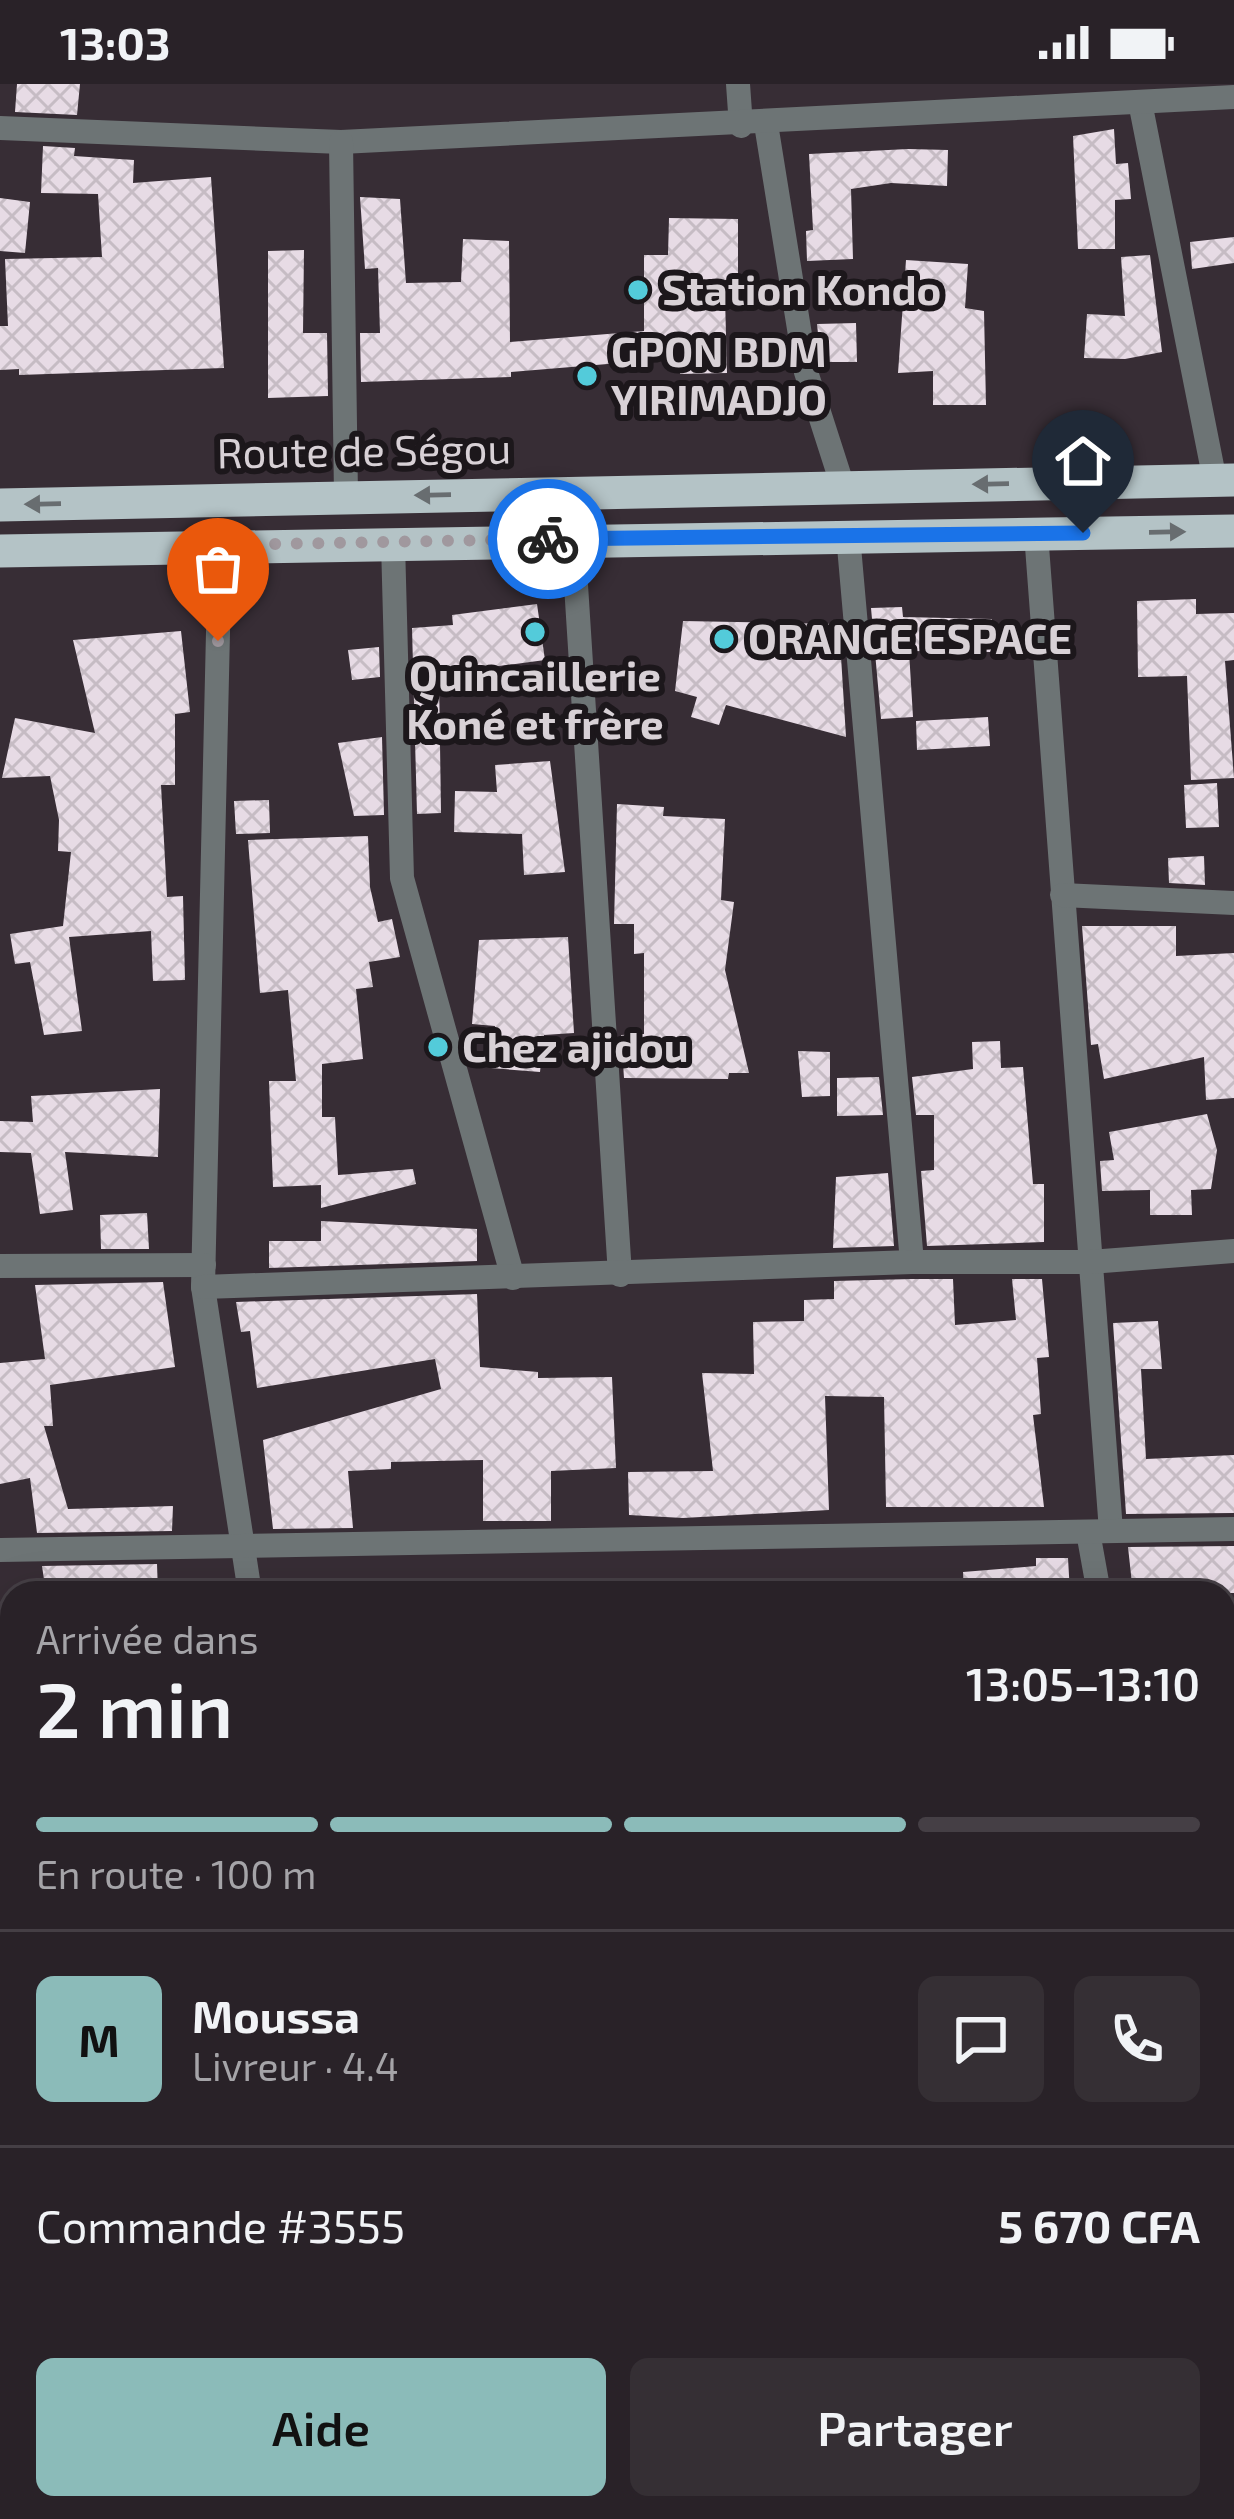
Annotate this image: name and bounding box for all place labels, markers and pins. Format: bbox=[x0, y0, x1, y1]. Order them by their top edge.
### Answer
place label: Station Kondo bbox=[662, 263, 941, 313]
marker: Station Kondo bbox=[625, 277, 651, 303]
place label: GPON BDM YIRIMADJO bbox=[611, 325, 827, 423]
marker: GPON BDM YIRIMADJO bbox=[574, 363, 600, 389]
pin bbox=[1032, 410, 1134, 533]
pin bbox=[167, 518, 269, 641]
place label: ORANGE ESPACE bbox=[748, 612, 1072, 662]
marker: Quincaillerie Koné et frère bbox=[522, 619, 548, 645]
marker: ORANGE ESPACE bbox=[711, 626, 737, 652]
place label: Quincaillerie Koné et frère bbox=[406, 649, 664, 747]
place label: Chez ajidou bbox=[462, 1020, 689, 1071]
marker: Chez ajidou bbox=[425, 1034, 451, 1060]

